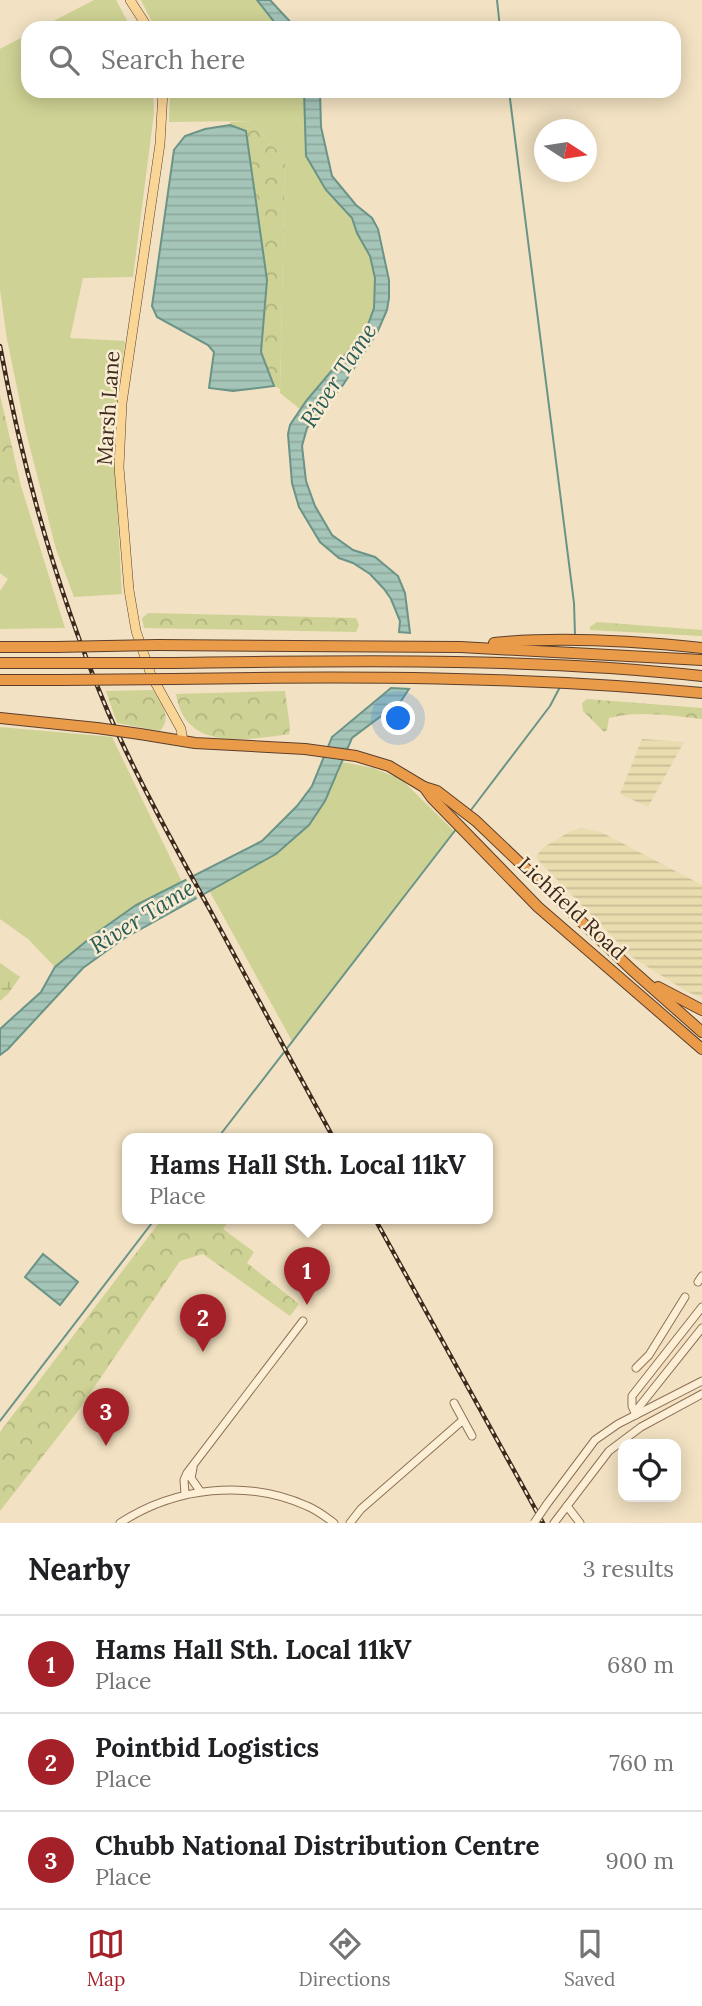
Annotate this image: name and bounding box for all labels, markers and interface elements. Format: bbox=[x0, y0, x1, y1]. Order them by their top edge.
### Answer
search box bbox=[21, 21, 681, 98]
icon: search bbox=[45, 41, 83, 79]
text: Search here bbox=[101, 43, 245, 76]
north arrow bbox=[534, 119, 597, 182]
water label: River Tame bbox=[294, 317, 382, 433]
street label: Marsh Lane bbox=[91, 350, 125, 466]
your location bbox=[381, 701, 415, 735]
street label: Lichfield Road bbox=[512, 851, 632, 965]
water label: River Tame bbox=[84, 872, 200, 960]
popup bbox=[122, 1133, 493, 1224]
text: Hams Hall Sth. Local 11kV bbox=[149, 1148, 466, 1181]
text: Place bbox=[149, 1181, 206, 1210]
pin: 1 bbox=[284, 1247, 330, 1305]
pin: 2 bbox=[180, 1294, 226, 1352]
pin: 3 bbox=[83, 1388, 129, 1446]
map controls bbox=[618, 1439, 681, 1502]
button: locate bbox=[618, 1439, 681, 1502]
text: Nearby bbox=[28, 1550, 130, 1588]
text: 3 results bbox=[583, 1554, 674, 1583]
text: Hams Hall Sth. Local 11kV bbox=[95, 1633, 411, 1666]
text: 1 bbox=[46, 1650, 56, 1679]
text: 680 m bbox=[607, 1650, 674, 1679]
text: Place bbox=[95, 1666, 152, 1695]
text: Pointbid Logistics bbox=[95, 1731, 319, 1764]
text: 2 bbox=[45, 1748, 57, 1777]
text: 760 m bbox=[609, 1748, 674, 1777]
text: Place bbox=[95, 1764, 152, 1793]
text: Chubb National Distribution Centre bbox=[95, 1829, 540, 1862]
text: 3 bbox=[45, 1846, 57, 1875]
text: 900 m bbox=[606, 1846, 674, 1875]
text: Place bbox=[95, 1862, 152, 1891]
tab: Map bbox=[87, 1925, 125, 1991]
tab: Directions bbox=[299, 1925, 391, 1991]
tab: Saved bbox=[564, 1925, 615, 1991]

